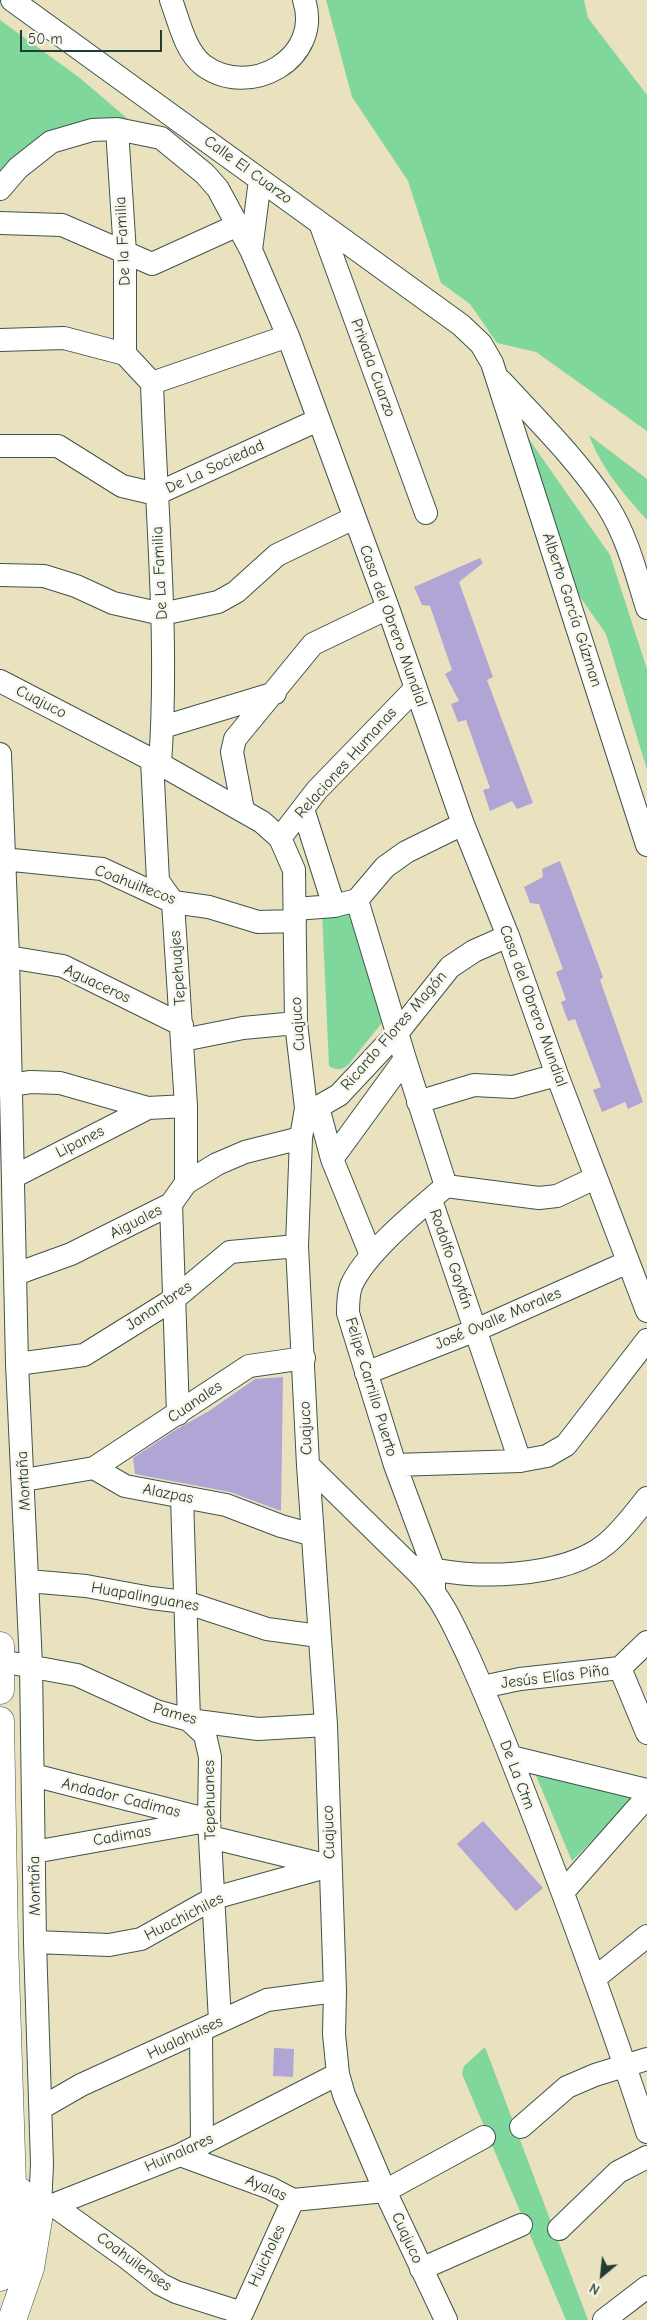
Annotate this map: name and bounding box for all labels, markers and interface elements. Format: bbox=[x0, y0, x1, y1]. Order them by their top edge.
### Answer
scale bar bbox=[22, 20, 165, 52]
text: 50 m bbox=[28, 30, 63, 48]
street label: Calle El Cuarzo bbox=[200, 131, 296, 209]
street label: De la Familia bbox=[111, 196, 135, 286]
street label: Privada Cuarzo bbox=[346, 316, 400, 420]
street label: De La Sociedad bbox=[163, 436, 267, 498]
street label: De La Familia bbox=[148, 526, 172, 620]
street label: Alberto García Gúzman bbox=[538, 530, 606, 690]
street label: Casa del Obrero Mundial bbox=[355, 542, 431, 710]
street label: Cuajuco bbox=[12, 681, 70, 723]
street label: Relaciones Humanas bbox=[291, 704, 401, 822]
street label: Coahuiltecos bbox=[92, 861, 178, 909]
street label: Casa del Obrero Mundial bbox=[495, 922, 571, 1090]
street label: Tepehuajes bbox=[166, 930, 190, 1006]
street label: Aguaceros bbox=[61, 960, 133, 1008]
street label: Ricardo Flores Magón bbox=[337, 967, 451, 1095]
street label: Cuajuco bbox=[287, 996, 309, 1052]
street label: Lipanes bbox=[53, 1122, 107, 1162]
street label: Aiguales bbox=[107, 1201, 165, 1243]
street label: Rodolfo Gaytán bbox=[425, 1207, 477, 1311]
street label: Janambres bbox=[122, 1277, 196, 1335]
street label: José Ovalle Morales bbox=[432, 1284, 564, 1354]
street label: Felipe Carrillo Puerto bbox=[341, 1315, 401, 1459]
street label: Cuanales bbox=[164, 1377, 226, 1427]
street label: Cuajuco bbox=[295, 1400, 317, 1456]
street label: Montaña bbox=[13, 1450, 35, 1512]
street label: Alazpas bbox=[141, 1480, 195, 1508]
street label: Huapalinguanes bbox=[90, 1578, 200, 1616]
street label: Jesús Elías Piña bbox=[500, 1661, 610, 1693]
street label: Pames bbox=[151, 1699, 199, 1729]
street label: De La Ctm bbox=[495, 1738, 539, 1812]
street label: Tepehuanes bbox=[200, 1760, 220, 1840]
street label: Andador Cadimas bbox=[60, 1774, 182, 1822]
street label: Cuajuco bbox=[318, 1804, 340, 1860]
street label: Cadimas bbox=[92, 1821, 152, 1851]
street label: Montaña bbox=[25, 1856, 45, 1916]
street label: Huachichiles bbox=[141, 1889, 227, 1945]
street label: Hualahuises bbox=[144, 2012, 226, 2064]
street label: Huinalares bbox=[142, 2129, 216, 2177]
street label: Ayalas bbox=[243, 2171, 289, 2205]
street label: Cuajuco bbox=[387, 2209, 427, 2267]
street label: Huicholes bbox=[244, 2222, 290, 2290]
street label: Coahuilenses bbox=[93, 2228, 175, 2296]
north arrow bbox=[577, 2250, 627, 2300]
text: N bbox=[587, 2279, 603, 2298]

